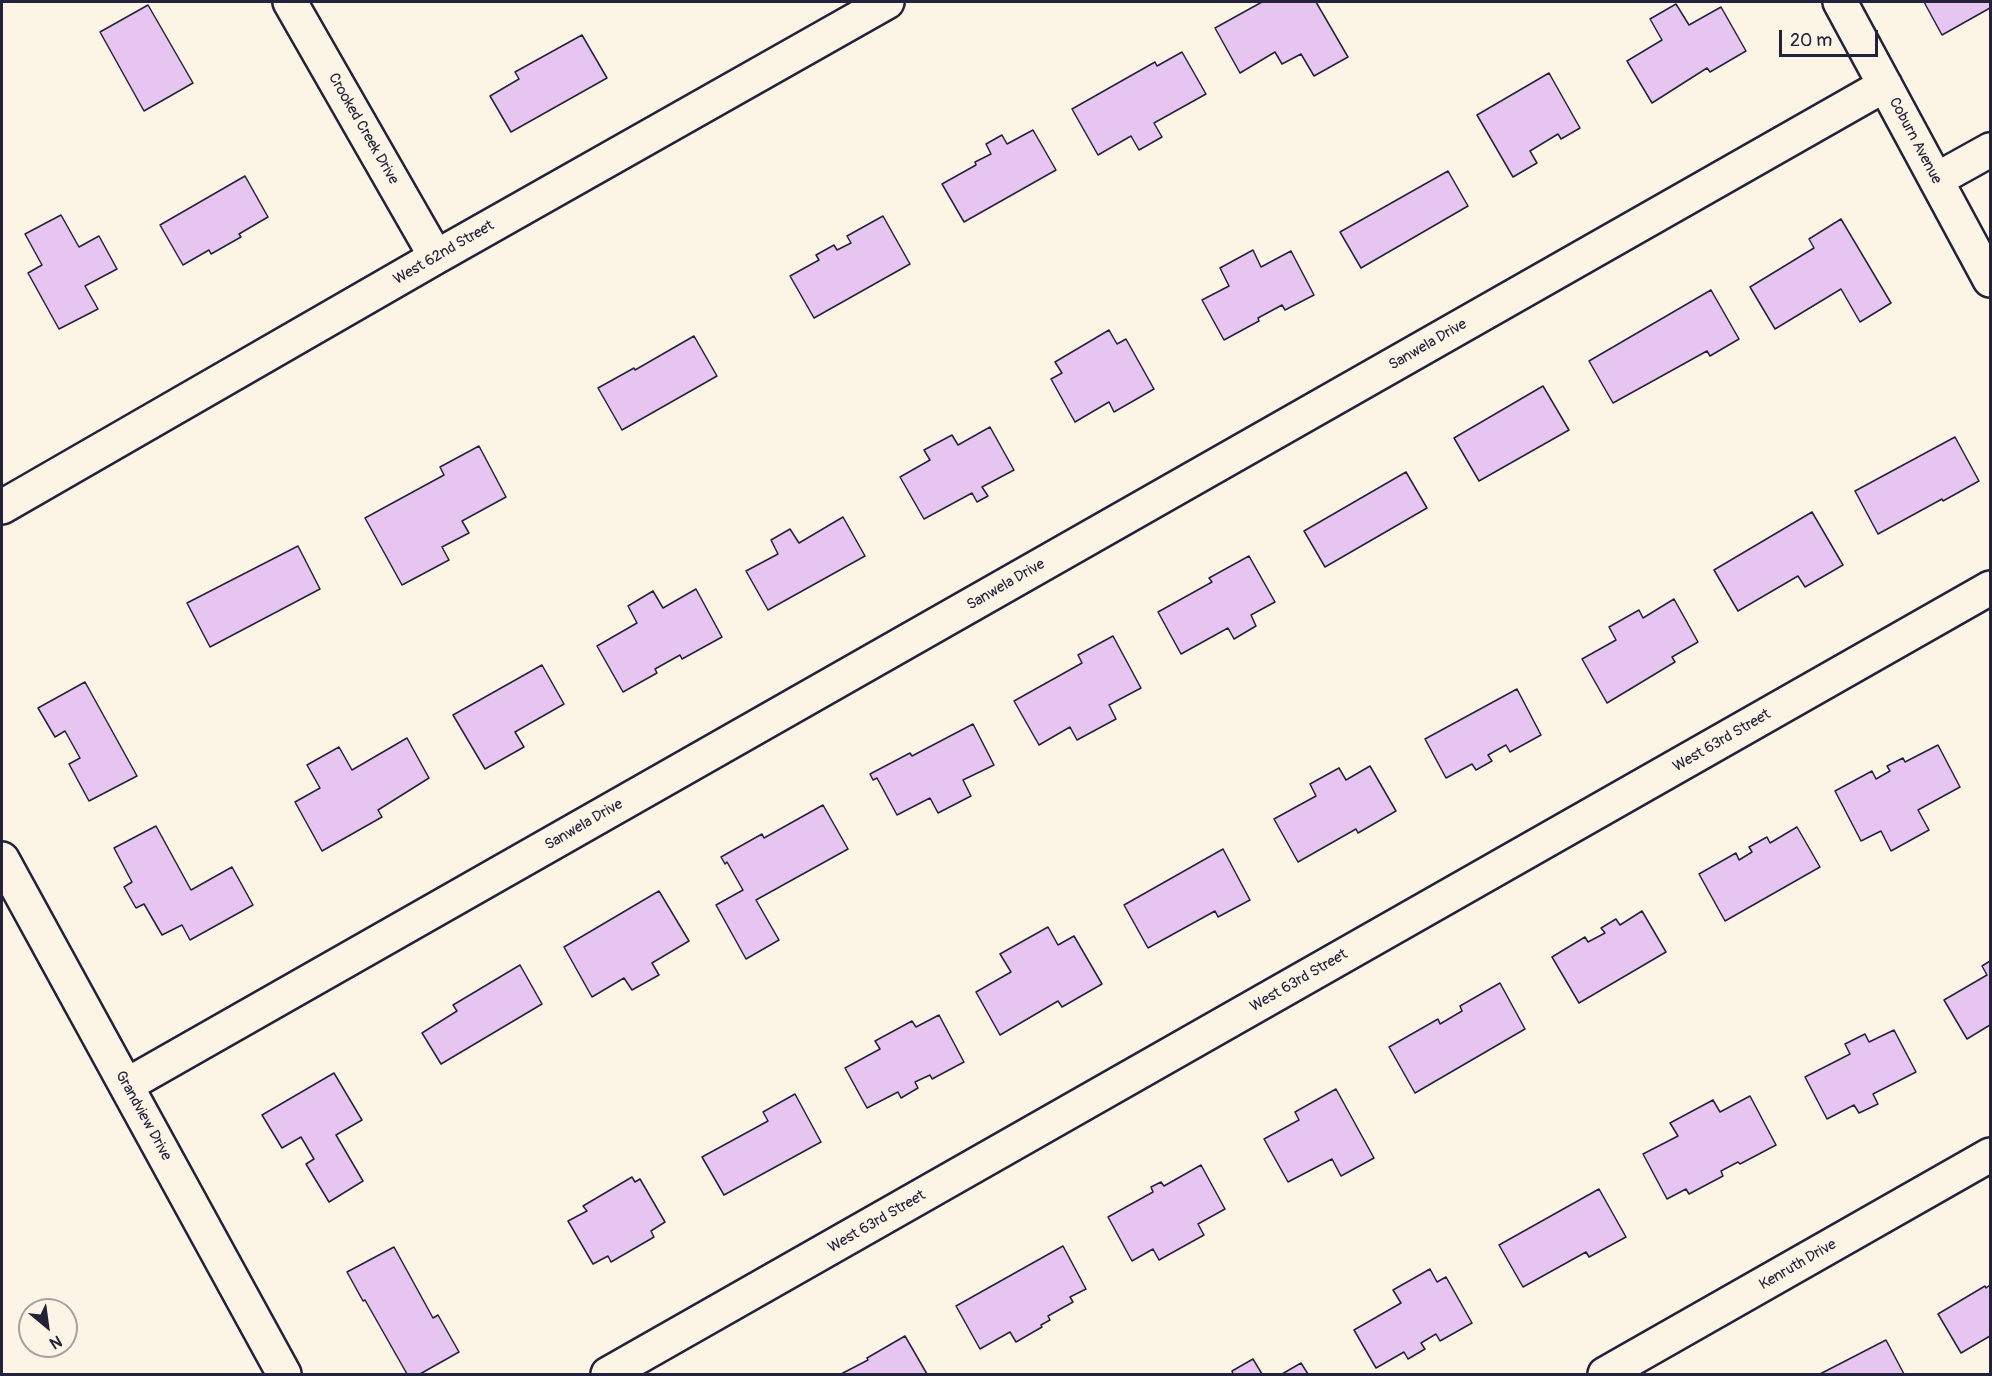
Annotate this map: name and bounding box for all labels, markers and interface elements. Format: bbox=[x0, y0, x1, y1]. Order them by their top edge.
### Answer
scale bar bbox=[1782, 18, 1881, 56]
text: 20 m bbox=[1790, 29, 1832, 52]
street label: Crooked Creek Drive bbox=[324, 70, 402, 188]
street label: Coburn Avenue bbox=[1885, 95, 1945, 187]
street label: West 62nd Street bbox=[391, 217, 497, 289]
street label: Sanwela Drive bbox=[1386, 315, 1470, 375]
street label: Sanwela Drive bbox=[964, 555, 1048, 615]
street label: West 63rd Street bbox=[1670, 706, 1774, 776]
street label: Sanwela Drive bbox=[542, 795, 626, 855]
street label: West 63rd Street bbox=[1247, 946, 1351, 1016]
street label: Grandview Drive bbox=[111, 1068, 175, 1164]
street label: West 63rd Street bbox=[825, 1187, 929, 1257]
street label: Kenruth Drive bbox=[1756, 1236, 1840, 1294]
north arrow bbox=[18, 1298, 78, 1358]
text: N bbox=[46, 1331, 65, 1353]

